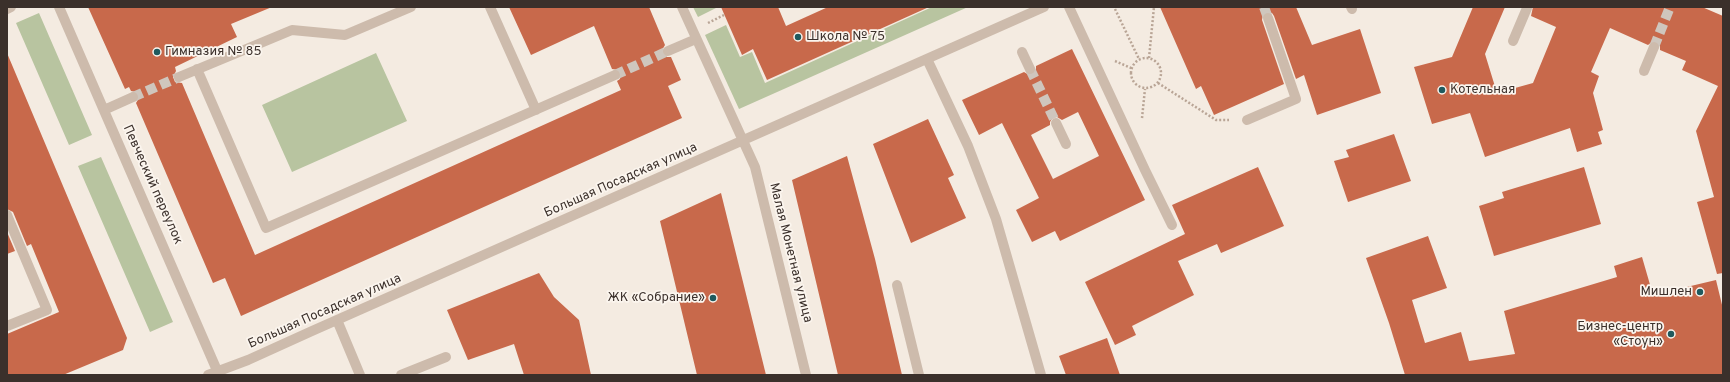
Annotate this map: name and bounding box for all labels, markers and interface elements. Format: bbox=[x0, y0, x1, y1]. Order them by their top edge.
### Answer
place label: Школа № 75 bbox=[806, 29, 885, 45]
marker: Школа № 75 bbox=[793, 32, 803, 42]
place label: Гимназия № 85 bbox=[165, 44, 262, 60]
marker: Гимназия № 85 bbox=[152, 47, 162, 57]
place label: Котельная bbox=[1450, 82, 1515, 98]
marker: Котельная bbox=[1437, 85, 1447, 95]
street label: Певческий переулок bbox=[119, 123, 185, 247]
street label: Большая Посадская улица bbox=[542, 140, 700, 222]
street label: Малая Монетная улица bbox=[765, 182, 815, 324]
street label: Большая Посадская улица bbox=[246, 271, 404, 353]
place label: Мишлен bbox=[1640, 284, 1692, 300]
marker: Мишлен bbox=[1695, 287, 1705, 297]
place label: ЖК «Собрание» bbox=[608, 290, 705, 306]
marker: ЖК «Собрание» bbox=[708, 293, 718, 303]
place label: Бизнес-центр «Стоун» bbox=[1577, 319, 1663, 350]
marker: Бизнес-центр «Стоун» bbox=[1666, 329, 1676, 339]

